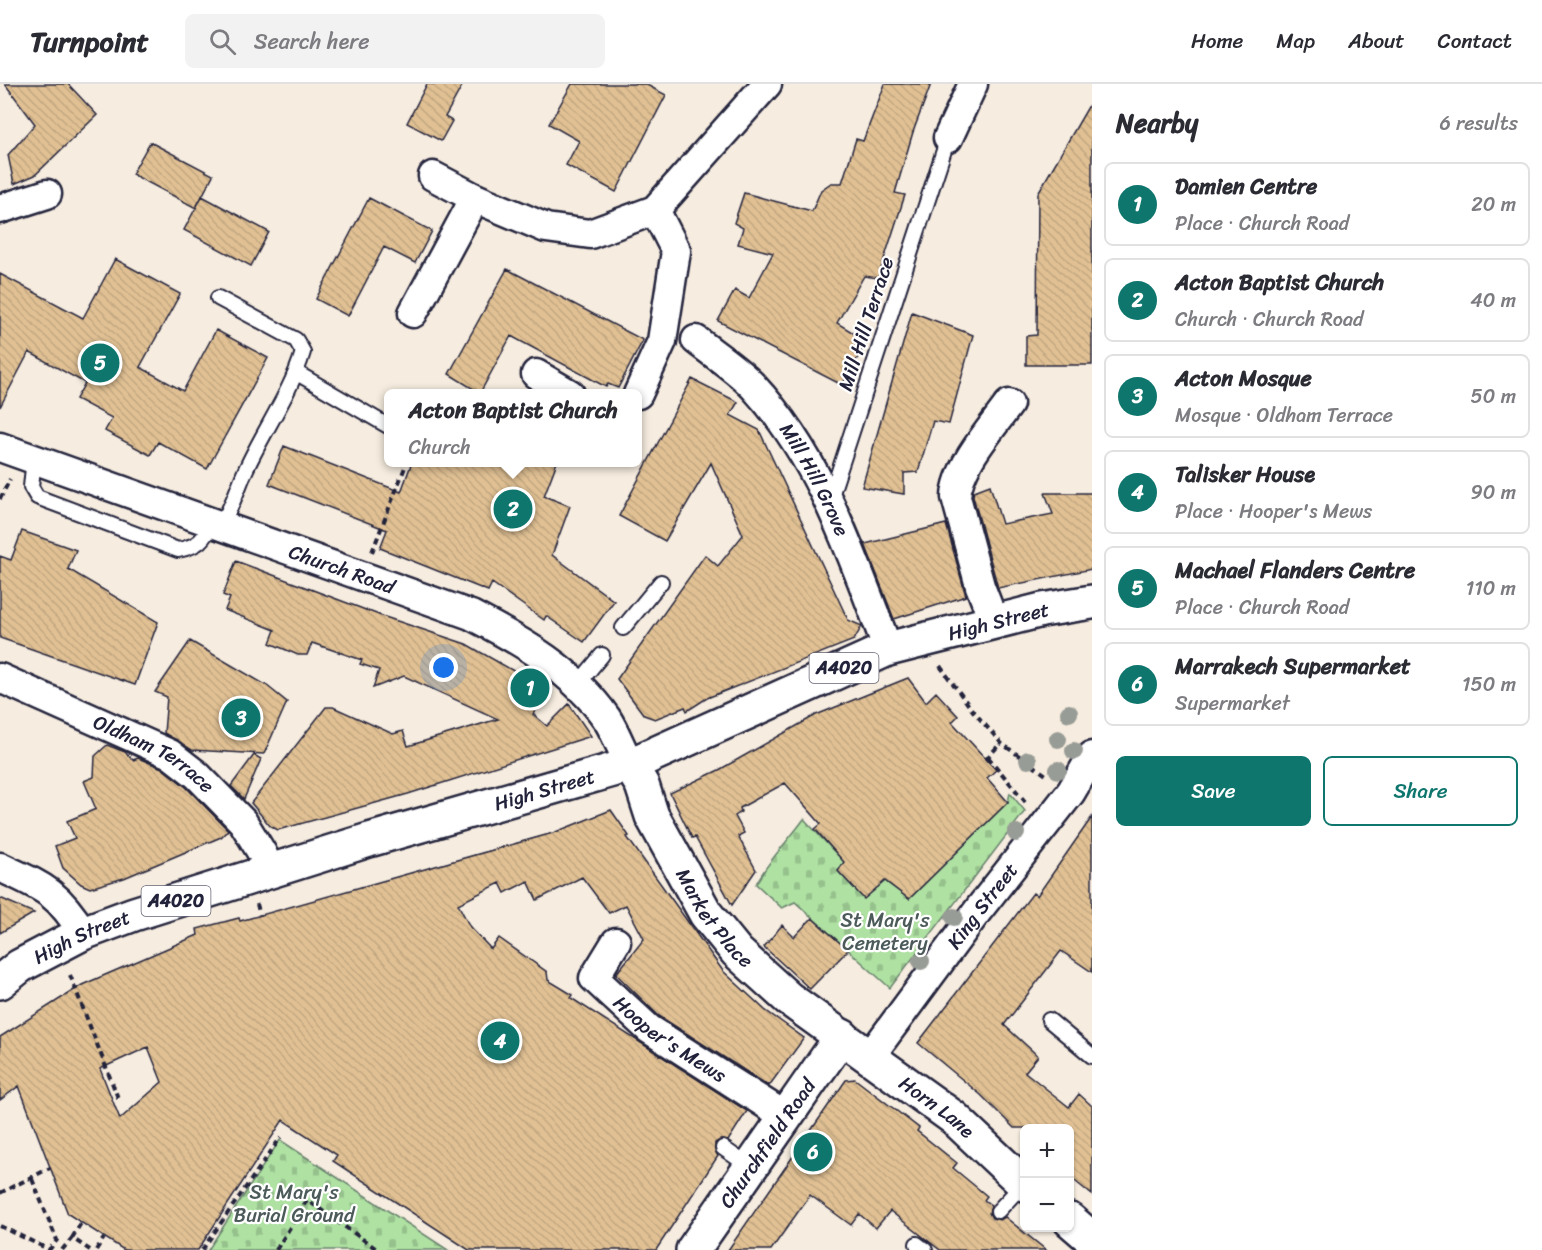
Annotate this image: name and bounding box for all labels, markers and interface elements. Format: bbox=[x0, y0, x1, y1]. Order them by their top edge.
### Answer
search box bbox=[185, 14, 605, 68]
text: Turnpoint bbox=[30, 17, 149, 66]
text: Search here bbox=[254, 22, 370, 61]
text: Home bbox=[1191, 22, 1243, 60]
text: Map bbox=[1276, 22, 1315, 60]
text: About bbox=[1348, 22, 1405, 60]
text: Contact bbox=[1438, 22, 1512, 60]
icon: search bbox=[206, 25, 239, 58]
text: Nearby bbox=[1116, 100, 1198, 146]
text: 6 results bbox=[1439, 106, 1518, 141]
text: Damien Centre bbox=[1175, 167, 1317, 206]
text: 1 bbox=[1133, 187, 1142, 222]
text: 20 m bbox=[1471, 187, 1516, 222]
text: Place · Church Road bbox=[1175, 206, 1349, 241]
street label: Mill Hill Terrace bbox=[828, 252, 904, 396]
text: Acton Baptist Church bbox=[1175, 263, 1384, 302]
text: 2 bbox=[1132, 283, 1143, 318]
text: 40 m bbox=[1470, 283, 1516, 318]
text: Church · Church Road bbox=[1175, 302, 1364, 337]
pin: 5 bbox=[80, 340, 120, 386]
text: Acton Mosque bbox=[1175, 359, 1312, 398]
text: 3 bbox=[1132, 379, 1143, 414]
text: 50 m bbox=[1471, 379, 1516, 414]
popup bbox=[384, 389, 642, 467]
text: Acton Baptist Church bbox=[408, 391, 618, 430]
text: Mosque · Oldham Terrace bbox=[1175, 398, 1393, 433]
street label: Mill Hill Grove bbox=[770, 415, 860, 542]
text: Church bbox=[408, 430, 471, 465]
text: Talisker House bbox=[1175, 455, 1315, 494]
text: 4 bbox=[1131, 475, 1144, 510]
text: 90 m bbox=[1471, 475, 1516, 510]
pin: 2 bbox=[494, 486, 532, 532]
text: Place · Hooper's Mews bbox=[1175, 494, 1372, 529]
street label: Church Road bbox=[284, 534, 401, 604]
text: Machael Flanders Centre bbox=[1175, 551, 1415, 590]
text: 5 bbox=[1131, 571, 1144, 606]
text: 110 m bbox=[1466, 571, 1516, 606]
text: Place · Church Road bbox=[1175, 590, 1349, 625]
street label: High Street bbox=[944, 592, 1052, 651]
text: Marrakech Supermarket bbox=[1175, 647, 1411, 686]
your location bbox=[429, 653, 458, 682]
road number: A4020 bbox=[810, 653, 878, 683]
pin: 1 bbox=[510, 666, 550, 710]
text: 6 bbox=[1132, 667, 1143, 702]
text: 150 m bbox=[1462, 667, 1516, 702]
text: Supermarket bbox=[1175, 686, 1290, 721]
pin: 3 bbox=[222, 696, 260, 740]
street label: Oldham Terrace bbox=[88, 704, 223, 801]
button: Save bbox=[1116, 756, 1311, 826]
button: Share bbox=[1323, 756, 1518, 826]
street label: High Street bbox=[490, 758, 599, 821]
street label: King Street bbox=[937, 854, 1027, 957]
street label: Market Place bbox=[666, 862, 762, 977]
road number: A4020 bbox=[142, 886, 210, 916]
street label: High Street bbox=[27, 899, 135, 974]
park label: St Mary's Cemetery bbox=[841, 903, 930, 961]
street label: Hooper's Mews bbox=[605, 986, 735, 1092]
pin: 4 bbox=[480, 1018, 520, 1064]
street label: Horn Lane bbox=[891, 1066, 984, 1147]
street label: Churchfield Road bbox=[710, 1070, 826, 1216]
map controls bbox=[1020, 1124, 1074, 1232]
button: + bbox=[1020, 1124, 1074, 1178]
pin: 6 bbox=[794, 1130, 832, 1174]
park label: St Mary's Burial Ground bbox=[234, 1175, 356, 1233]
button: − bbox=[1020, 1178, 1074, 1232]

